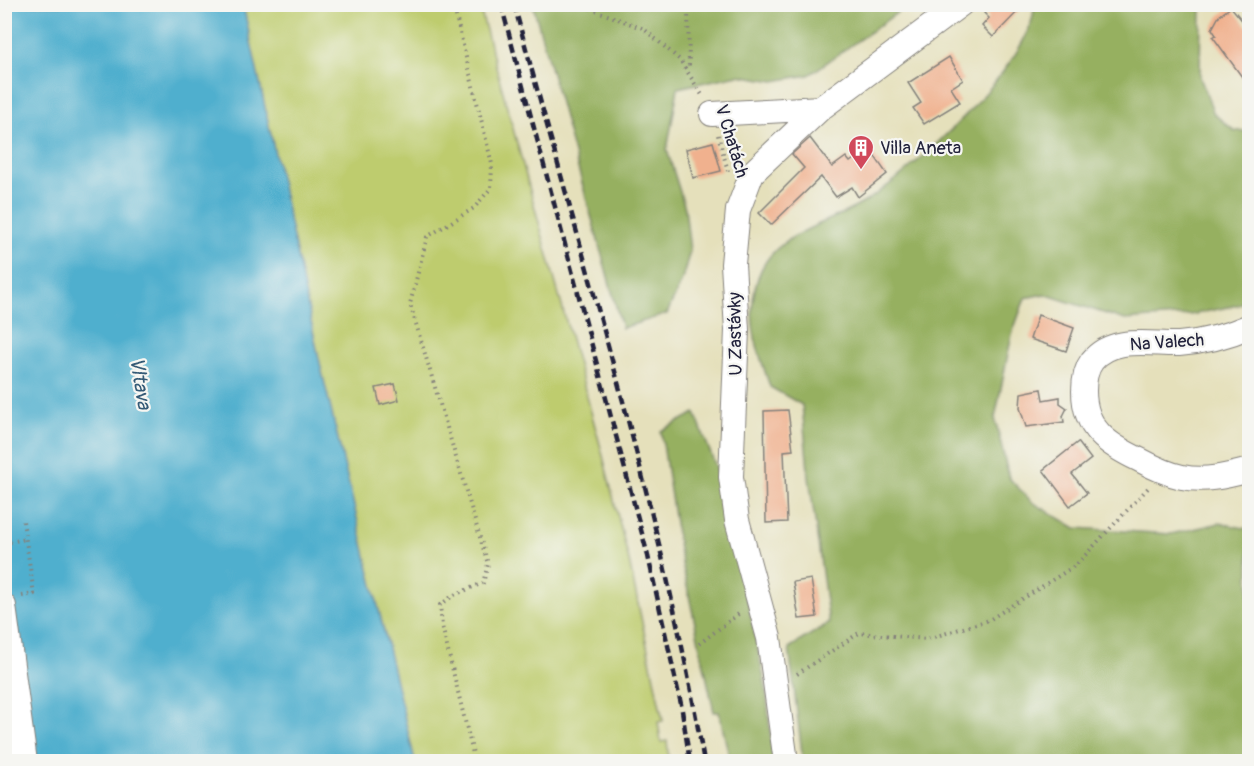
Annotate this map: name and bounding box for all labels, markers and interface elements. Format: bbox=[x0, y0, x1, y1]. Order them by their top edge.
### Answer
street label: V Chatách bbox=[710, 102, 754, 181]
building icon: Villa Aneta bbox=[846, 133, 876, 171]
place label: Villa Aneta bbox=[880, 137, 961, 160]
street label: U Zastávky bbox=[723, 292, 748, 376]
street label: Na Valech bbox=[1129, 328, 1205, 357]
water label: Vltava bbox=[124, 355, 157, 413]

